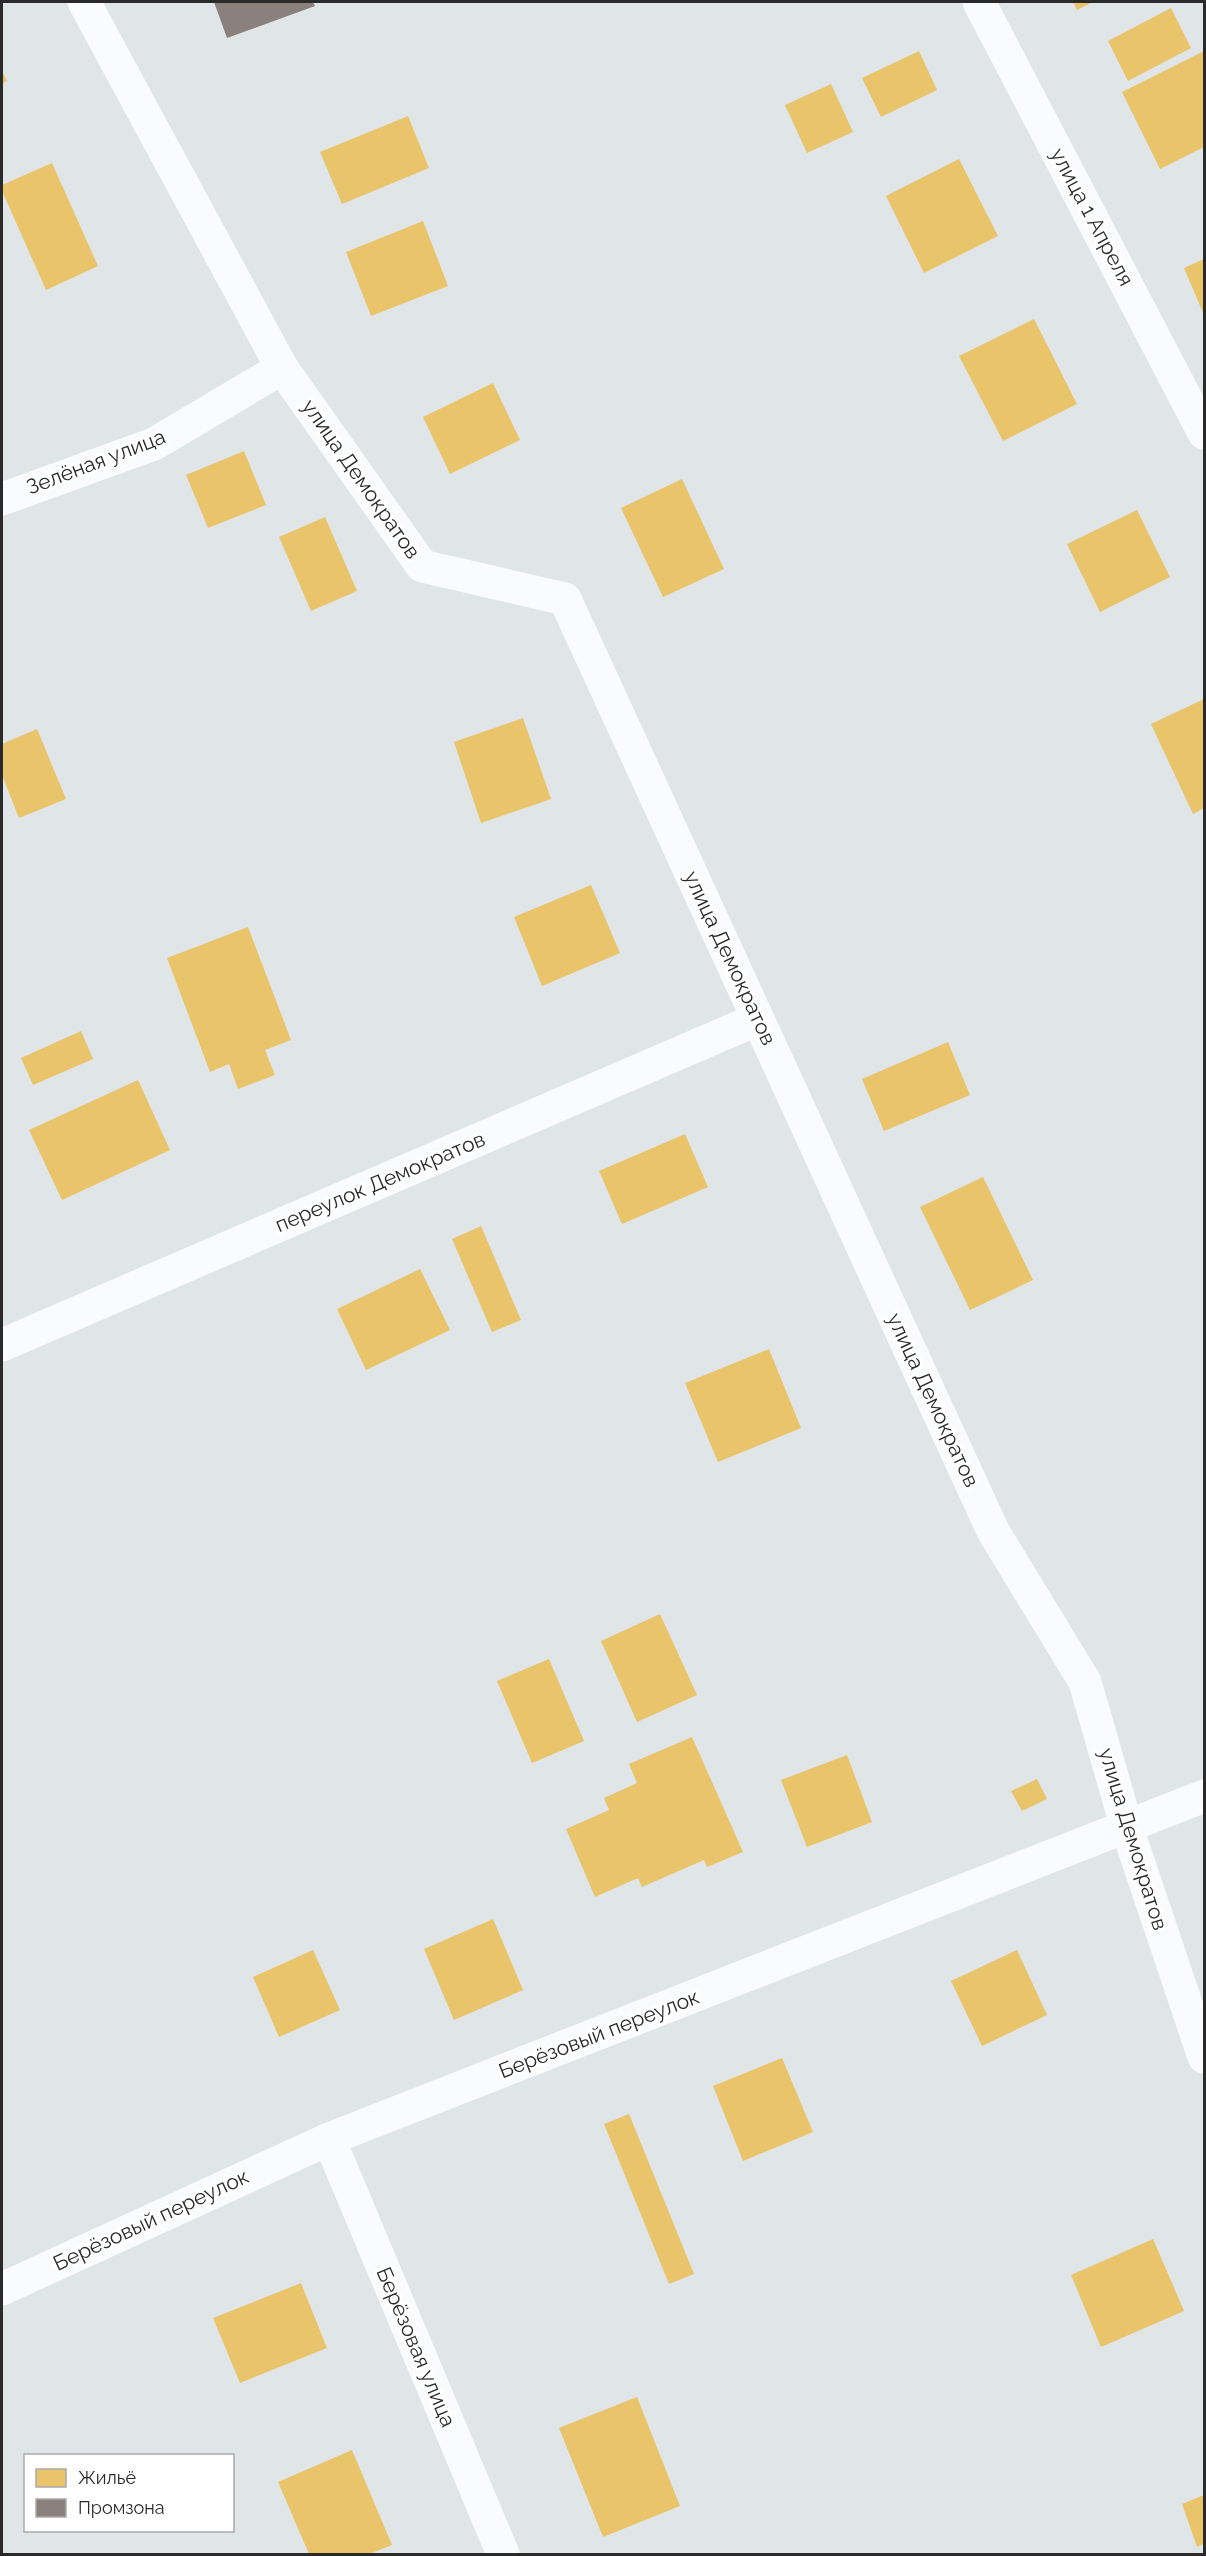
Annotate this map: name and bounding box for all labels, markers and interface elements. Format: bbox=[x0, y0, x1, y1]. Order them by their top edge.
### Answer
street label: улица 1 Апреля bbox=[1046, 143, 1139, 290]
street label: улица Демократов bbox=[297, 394, 426, 563]
street label: Зелёная улица bbox=[23, 424, 169, 500]
street label: улица Демократов bbox=[679, 867, 782, 1049]
street label: переулок Демократов bbox=[271, 1126, 488, 1237]
street label: улица Демократов bbox=[882, 1309, 985, 1491]
street label: улица Демократов bbox=[1094, 1745, 1173, 1933]
street label: Берёзовый переулок bbox=[495, 1984, 703, 2083]
street label: Берёзовый переулок bbox=[49, 2163, 253, 2276]
street label: Берёзовая улица bbox=[372, 2263, 461, 2430]
legend bbox=[24, 2454, 234, 2532]
text: Жильё bbox=[78, 2467, 136, 2488]
text: Промзона bbox=[78, 2497, 165, 2518]

